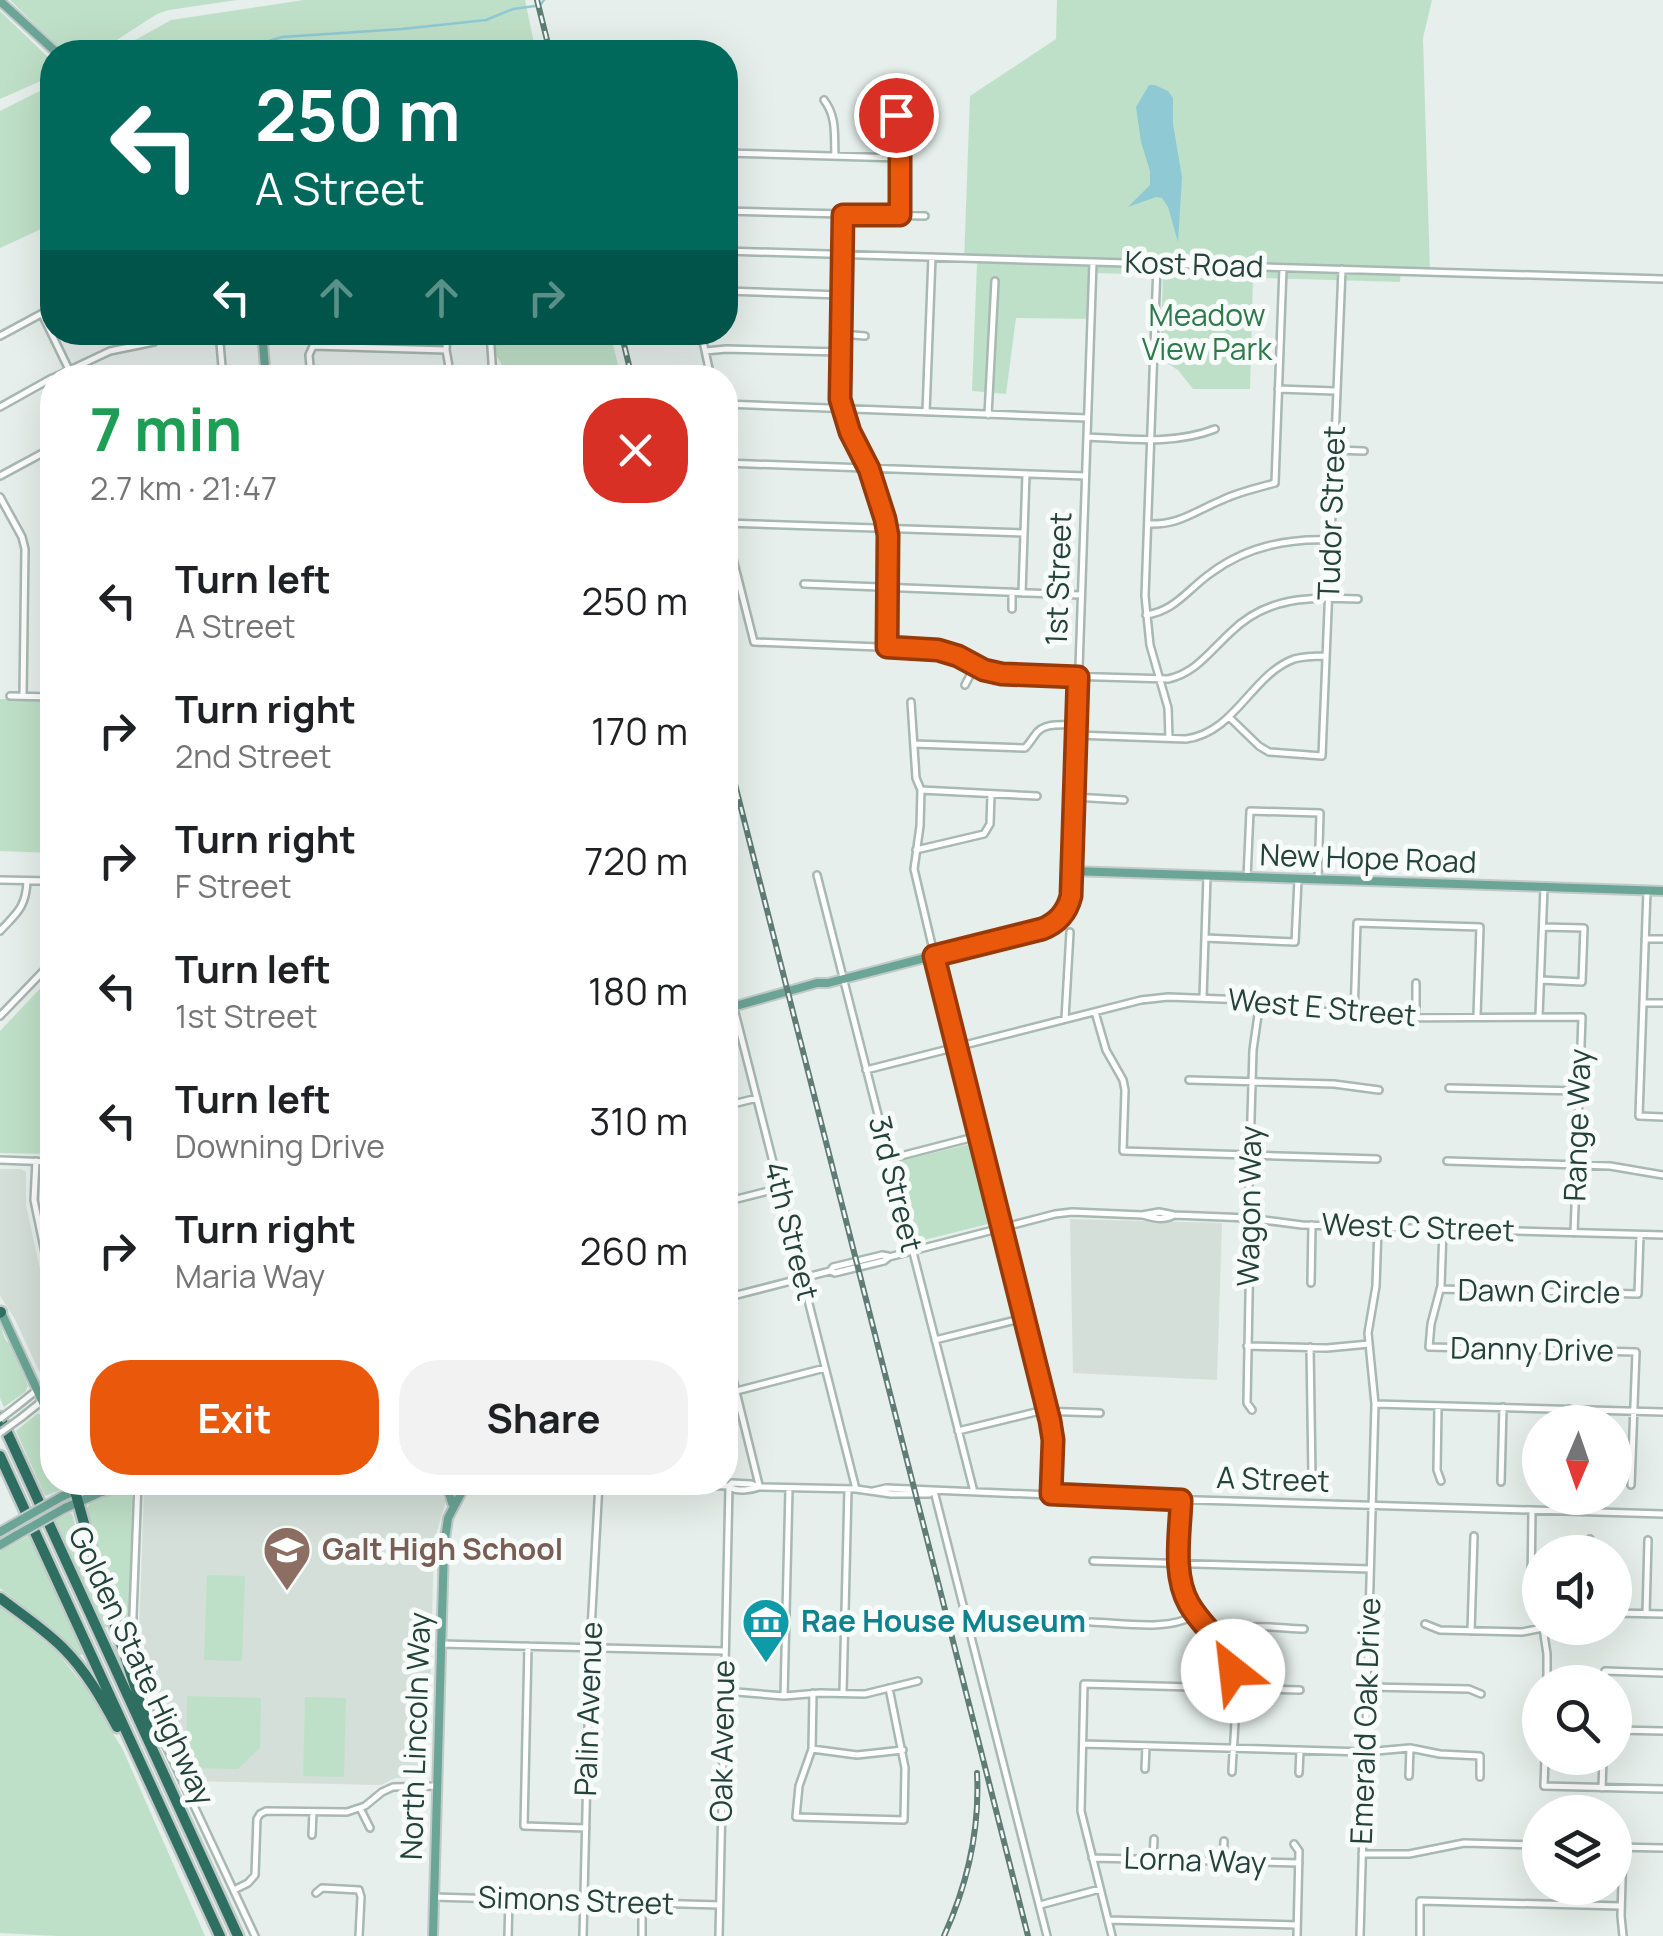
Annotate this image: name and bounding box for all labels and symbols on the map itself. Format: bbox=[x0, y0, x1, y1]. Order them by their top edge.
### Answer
pin bbox=[854, 73, 939, 158]
street label: Kost Road bbox=[1124, 241, 1264, 286]
park label: Meadow View Park bbox=[1142, 294, 1273, 369]
street label: Tudor Street bbox=[1307, 425, 1354, 601]
street label: 1st Street bbox=[1035, 511, 1080, 646]
street label: New Hope Road bbox=[1259, 833, 1477, 882]
street label: West E Street bbox=[1226, 978, 1418, 1035]
street label: Range Way bbox=[1553, 1048, 1600, 1202]
street label: 3rd Street bbox=[860, 1111, 933, 1256]
street label: Wagon Way bbox=[1227, 1125, 1270, 1287]
street label: 4th Street bbox=[755, 1157, 829, 1304]
street label: West C Street bbox=[1321, 1203, 1515, 1250]
street label: Dawn Circle bbox=[1457, 1269, 1621, 1312]
street label: Danny Drive bbox=[1450, 1327, 1614, 1370]
north arrow bbox=[1522, 1405, 1632, 1515]
street label: A Street bbox=[1216, 1456, 1330, 1501]
street label: Golden State Highway bbox=[60, 1519, 225, 1812]
school or university icon: Galt High School bbox=[261, 1524, 313, 1592]
place label: Galt High School bbox=[322, 1528, 563, 1569]
museum icon: Rae House Museum bbox=[740, 1596, 792, 1664]
street label: Emerald Oak Drive bbox=[1340, 1597, 1389, 1845]
place label: Rae House Museum bbox=[801, 1600, 1086, 1641]
street label: North Lincoln Way bbox=[390, 1611, 439, 1861]
position arrow bbox=[1181, 1619, 1285, 1723]
street label: Palin Avenue bbox=[564, 1621, 611, 1797]
street label: Oak Avenue bbox=[700, 1660, 743, 1822]
street label: Lorna Way bbox=[1123, 1837, 1267, 1882]
street label: Simons Street bbox=[477, 1876, 675, 1923]

